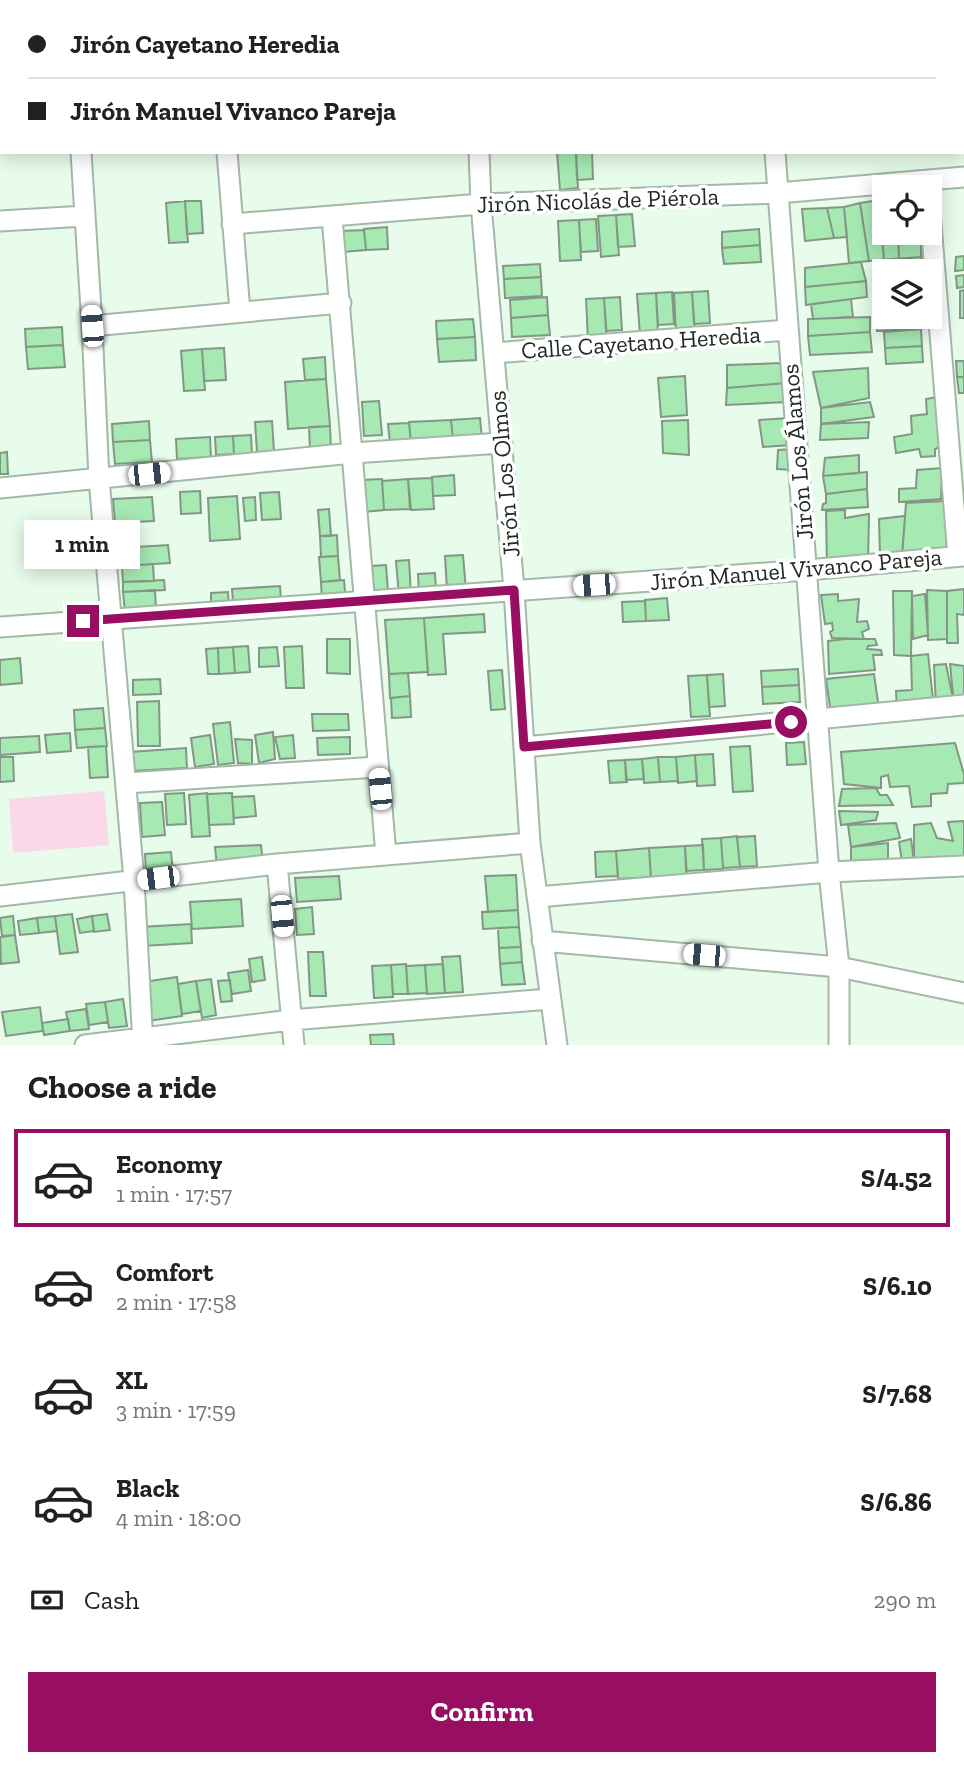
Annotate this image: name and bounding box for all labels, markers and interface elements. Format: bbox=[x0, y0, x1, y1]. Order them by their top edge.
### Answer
text: Jirón Cayetano Heredia bbox=[70, 28, 340, 60]
text: Jirón Manuel Vivanco Pareja bbox=[70, 95, 396, 127]
map controls bbox=[872, 175, 942, 329]
button: locate bbox=[872, 175, 942, 245]
street label: Jirón Nicolás de Piérola bbox=[476, 181, 720, 219]
button: layers bbox=[872, 259, 942, 329]
car bbox=[81, 304, 104, 348]
street label: Calle Cayetano Heredia bbox=[520, 319, 762, 365]
street label: Jirón Los Álamos bbox=[775, 363, 819, 541]
street label: Jirón Los Olmos bbox=[482, 389, 526, 559]
car bbox=[128, 461, 171, 487]
callout: 1 min bbox=[25, 520, 141, 568]
text: 1 min bbox=[55, 530, 109, 558]
street label: Jirón Manuel Vivanco Pareja bbox=[649, 542, 944, 596]
car bbox=[573, 573, 616, 597]
route end bbox=[67, 605, 99, 637]
route start bbox=[775, 706, 807, 738]
car bbox=[368, 767, 393, 811]
car bbox=[136, 865, 181, 891]
car bbox=[270, 894, 295, 938]
car bbox=[683, 943, 726, 967]
text: Choose a ride bbox=[28, 1068, 216, 1106]
icon: car bbox=[32, 1147, 95, 1210]
text: Economy bbox=[116, 1148, 222, 1180]
text: S/4.52 bbox=[861, 1162, 932, 1194]
text: 1 min · 17:57 bbox=[116, 1180, 232, 1208]
icon: car bbox=[32, 1255, 95, 1318]
text: Comfort bbox=[116, 1256, 213, 1288]
text: S/6.10 bbox=[863, 1270, 932, 1302]
text: 2 min · 17:58 bbox=[116, 1288, 237, 1316]
icon: car bbox=[32, 1363, 95, 1426]
text: XL bbox=[116, 1364, 148, 1396]
text: S/7.68 bbox=[862, 1378, 932, 1410]
text: 3 min · 17:59 bbox=[116, 1396, 236, 1424]
icon: car bbox=[32, 1471, 95, 1534]
text: Black bbox=[116, 1472, 179, 1504]
text: S/6.86 bbox=[860, 1486, 932, 1518]
text: 4 min · 18:00 bbox=[116, 1504, 241, 1532]
icon: cash bbox=[28, 1581, 66, 1619]
text: Cash bbox=[84, 1584, 139, 1616]
text: 290 m bbox=[874, 1586, 936, 1614]
button: Confirm bbox=[28, 1672, 936, 1752]

